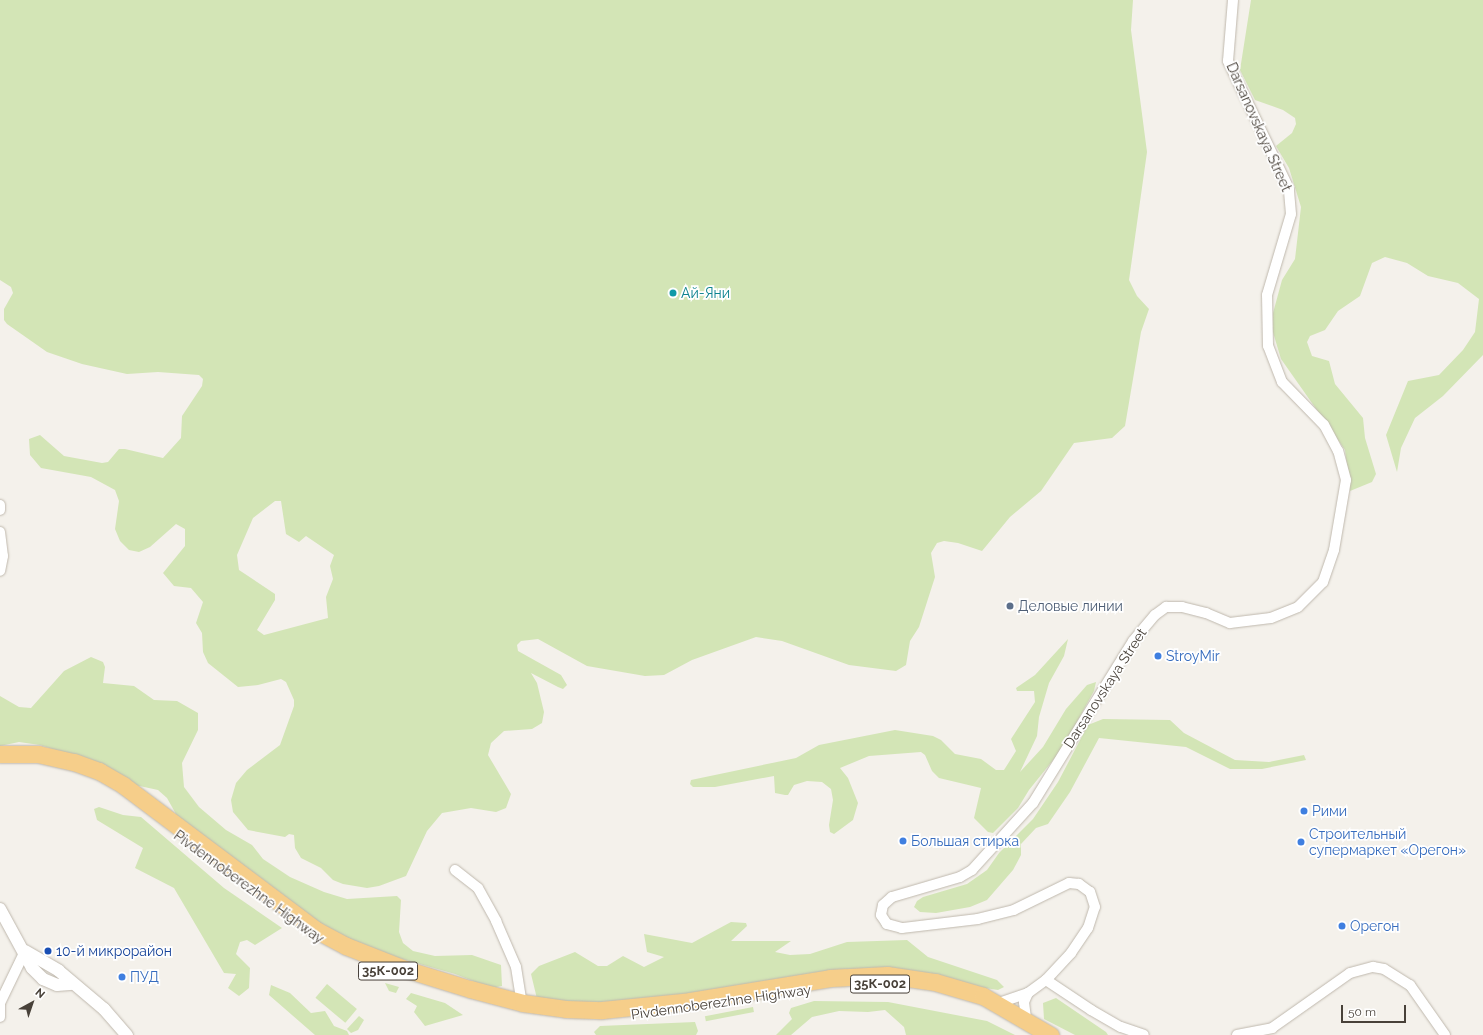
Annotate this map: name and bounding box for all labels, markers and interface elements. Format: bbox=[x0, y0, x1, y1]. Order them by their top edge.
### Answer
street label: Darsanovskaya Street bbox=[1223, 60, 1295, 194]
place label: Ай-Яни bbox=[681, 285, 730, 301]
marker: Ай-Яни bbox=[668, 288, 678, 298]
place label: Деловые линии bbox=[1018, 598, 1123, 614]
marker: Деловые линии bbox=[1005, 601, 1015, 611]
street label: Darsanovskaya Street bbox=[1060, 625, 1150, 751]
place label: StroyMir bbox=[1166, 648, 1220, 664]
marker: StroyMir bbox=[1153, 651, 1163, 661]
place label: Рими bbox=[1312, 803, 1347, 819]
marker: Рими bbox=[1299, 806, 1309, 816]
place label: Строительный супермаркет «Орегон» bbox=[1309, 826, 1466, 858]
street label: Pivdennoberezhne Highway bbox=[171, 827, 327, 947]
place label: Большая стирка bbox=[911, 833, 1019, 849]
marker: Большая стирка bbox=[898, 836, 908, 846]
marker: Строительный супермаркет «Орегон» bbox=[1296, 837, 1306, 847]
place label: Орегон bbox=[1350, 918, 1399, 934]
marker: Орегон bbox=[1337, 921, 1347, 931]
place label: 10-й микрорайон bbox=[56, 943, 172, 959]
marker: 10-й микрорайон bbox=[43, 946, 53, 956]
road number: 35К-002 bbox=[358, 960, 418, 982]
place label: ПУД bbox=[130, 969, 159, 985]
marker: ПУД bbox=[117, 972, 127, 982]
road number: 35К-002 bbox=[850, 973, 910, 995]
street label: Pivdennoberezhne Highway bbox=[630, 981, 812, 1023]
north arrow bbox=[12, 983, 52, 1023]
text: N bbox=[33, 986, 47, 1001]
scale bar bbox=[1343, 997, 1408, 1023]
text: 50 m bbox=[1348, 1005, 1376, 1019]

